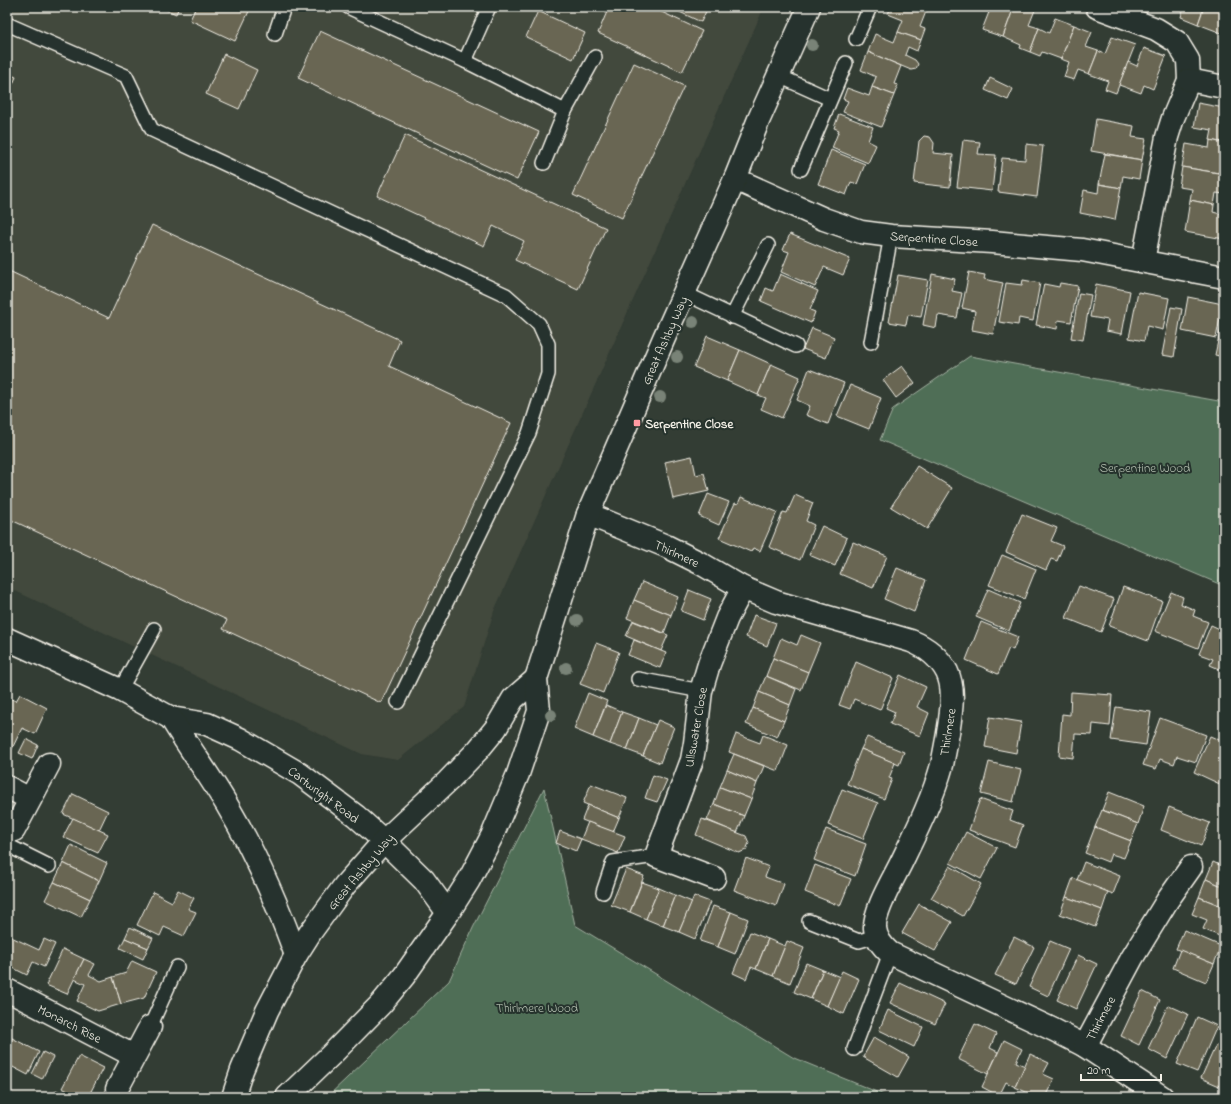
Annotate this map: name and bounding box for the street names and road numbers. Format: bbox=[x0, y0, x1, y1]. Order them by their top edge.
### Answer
street label: Serpentine Close bbox=[889, 227, 979, 252]
street label: Great Ashby Way bbox=[637, 293, 694, 388]
street label: Thirlmere bbox=[651, 536, 702, 573]
street label: Ullswater Close bbox=[680, 686, 713, 769]
street label: Thirlmere bbox=[935, 707, 962, 757]
street label: Cartwright Road bbox=[283, 762, 363, 830]
street label: Great Ashby Way bbox=[323, 829, 400, 915]
street label: Thirlmere bbox=[1082, 993, 1121, 1044]
street label: Monarch Rise bbox=[34, 1000, 105, 1049]

